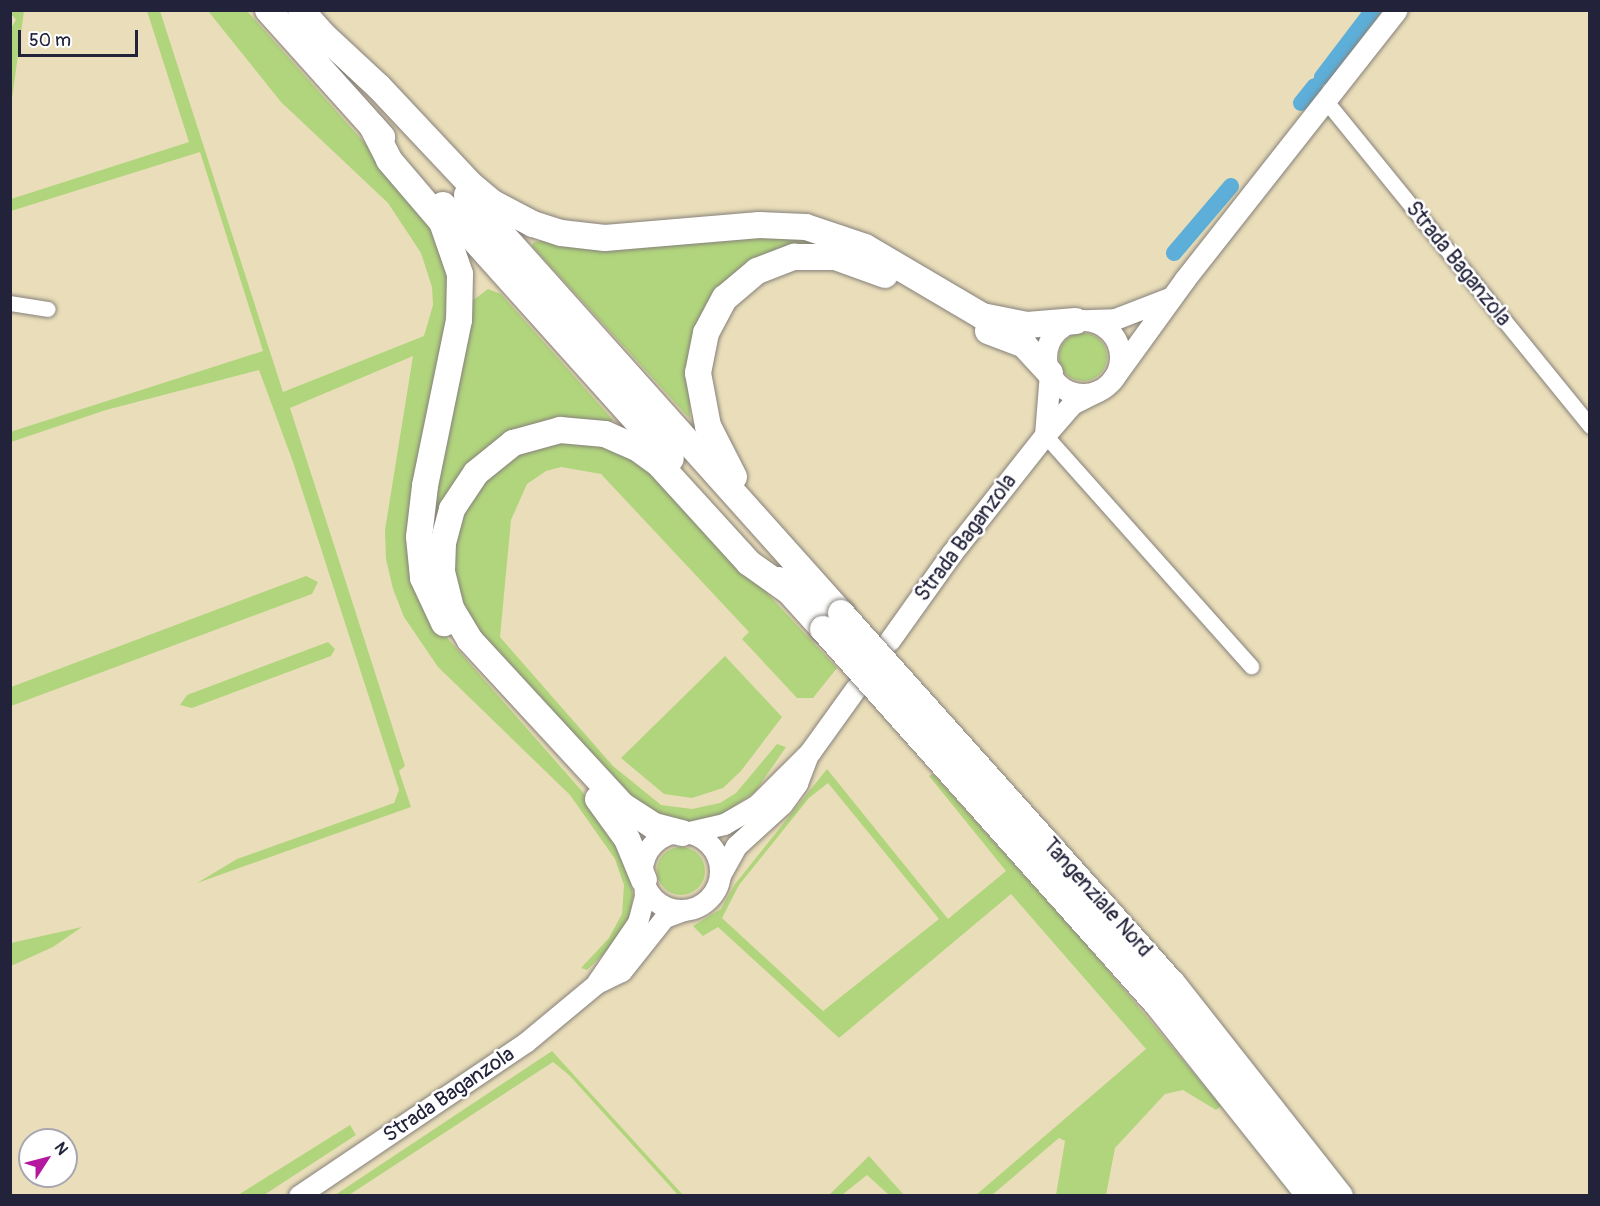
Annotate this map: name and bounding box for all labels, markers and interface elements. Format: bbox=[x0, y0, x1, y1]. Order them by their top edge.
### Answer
scale bar bbox=[21, 18, 141, 56]
text: 50 m bbox=[29, 29, 71, 52]
street label: Strada Baganzola bbox=[1400, 197, 1516, 331]
street label: Strada Baganzola bbox=[910, 469, 1022, 607]
street label: Tangenziale Nord bbox=[1037, 833, 1157, 963]
street label: Strada Baganzola bbox=[379, 1042, 519, 1148]
north arrow bbox=[18, 1128, 78, 1188]
text: N bbox=[50, 1138, 72, 1159]

